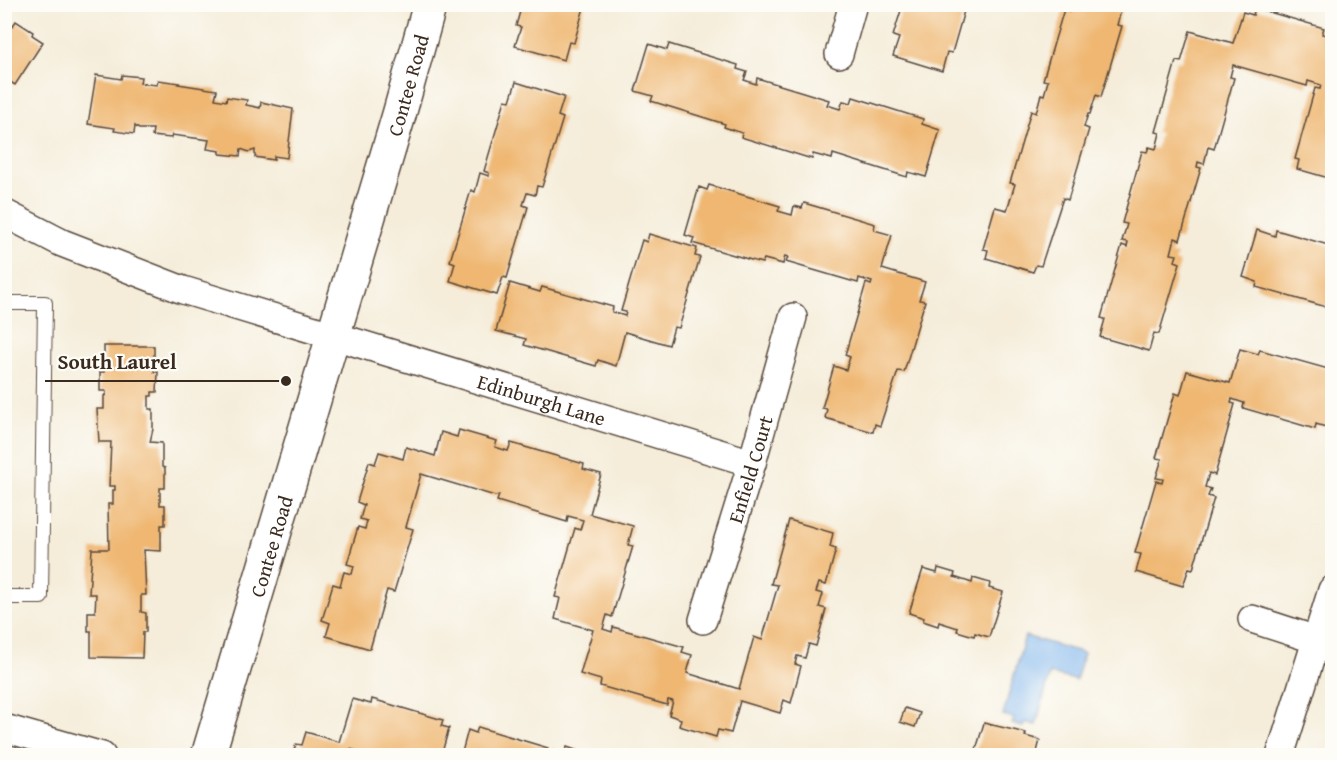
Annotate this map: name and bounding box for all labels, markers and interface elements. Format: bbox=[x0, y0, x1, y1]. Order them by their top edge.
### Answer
street label: Contee Road bbox=[379, 30, 435, 139]
callout: South Laurel bbox=[45, 342, 188, 381]
text: South Laurel bbox=[57, 346, 177, 377]
street label: Edinburgh Lane bbox=[474, 366, 609, 432]
street label: Enfield Court bbox=[720, 412, 779, 526]
street label: Contee Road bbox=[242, 492, 299, 600]

